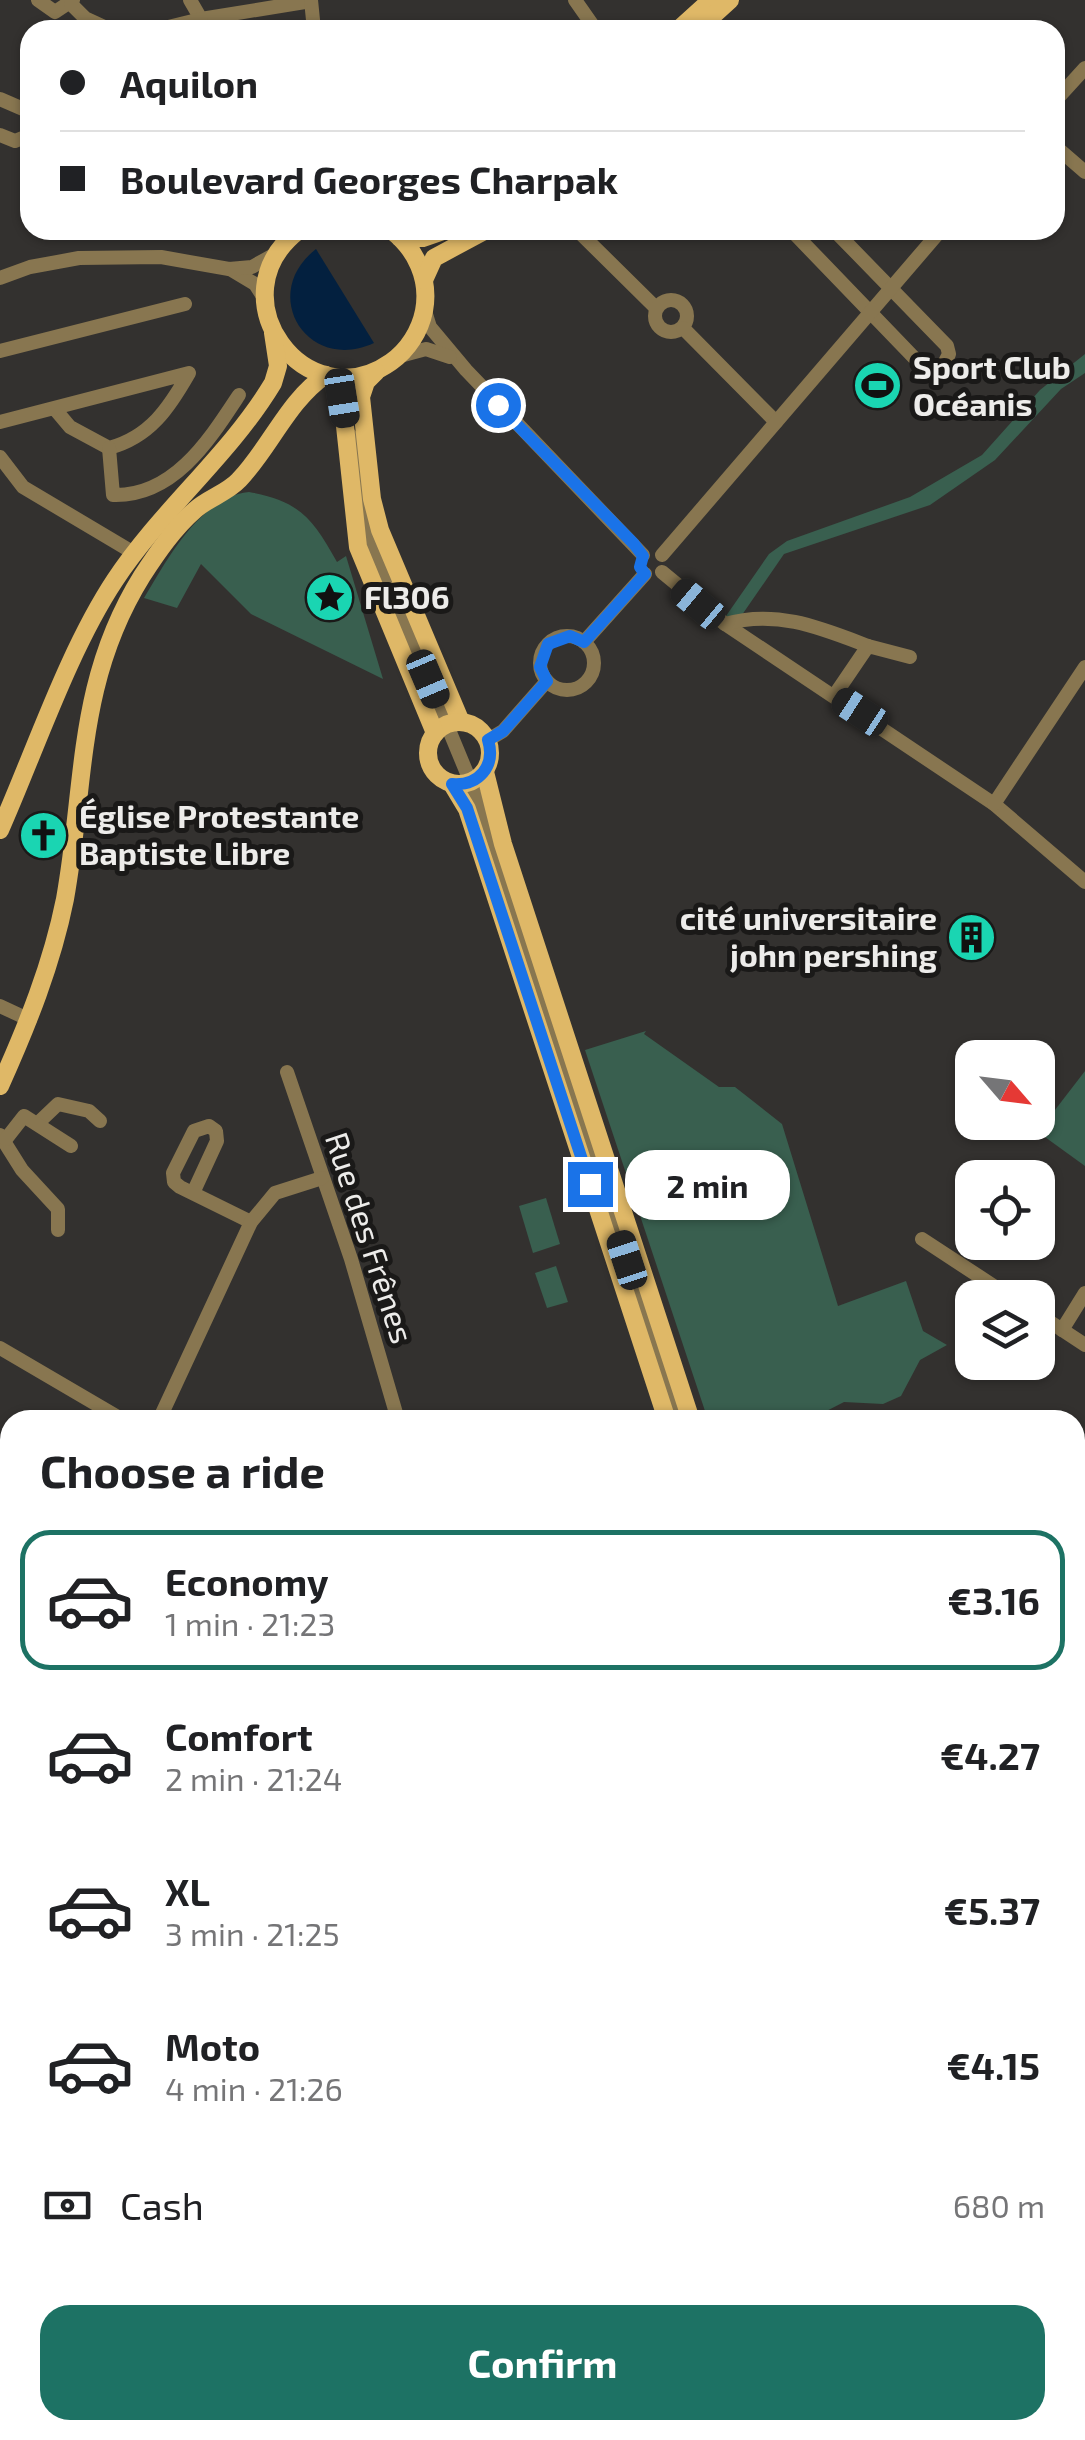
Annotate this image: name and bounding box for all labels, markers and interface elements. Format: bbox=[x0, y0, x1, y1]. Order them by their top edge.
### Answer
text: Aquilon bbox=[120, 60, 258, 106]
text: Boulevard Georges Charpak bbox=[120, 156, 618, 202]
place label: Sport Club Océanis bbox=[913, 347, 1071, 422]
sports icon: Sport Club Océanis bbox=[852, 360, 904, 412]
car bbox=[322, 366, 362, 430]
route start bbox=[476, 383, 521, 428]
place icon: Fl306 bbox=[303, 572, 355, 624]
car bbox=[665, 573, 731, 635]
place label: Fl306 bbox=[364, 577, 450, 615]
car bbox=[402, 646, 454, 712]
car bbox=[827, 683, 893, 741]
place label: Église Protestante Baptiste Libre bbox=[79, 796, 359, 871]
church icon: Église Protestante Baptiste Libre bbox=[18, 809, 70, 861]
place label: cité universitaire john pershing bbox=[680, 898, 937, 973]
building icon: cité universitaire john pershing bbox=[946, 911, 998, 963]
north arrow bbox=[955, 1040, 1055, 1140]
map controls bbox=[955, 1040, 1055, 1380]
street label: Rue des Frênes bbox=[319, 1127, 423, 1348]
callout: 2 min bbox=[625, 1149, 790, 1219]
button: locate bbox=[955, 1160, 1055, 1260]
route end bbox=[568, 1162, 613, 1207]
text: 2 min bbox=[667, 1166, 748, 1204]
car bbox=[603, 1227, 651, 1293]
button: layers bbox=[955, 1280, 1055, 1380]
text: Choose a ride bbox=[40, 1443, 325, 1497]
icon: car bbox=[45, 1555, 135, 1645]
text: Economy bbox=[165, 1558, 329, 1604]
text: €3.16 bbox=[948, 1577, 1040, 1623]
text: 1 min · 21:23 bbox=[165, 1604, 335, 1642]
icon: car bbox=[45, 1710, 135, 1800]
text: Comfort bbox=[165, 1713, 313, 1759]
text: €4.27 bbox=[940, 1732, 1040, 1778]
text: 2 min · 21:24 bbox=[165, 1759, 342, 1797]
icon: car bbox=[45, 1865, 135, 1955]
text: XL bbox=[165, 1868, 210, 1914]
text: €5.37 bbox=[944, 1887, 1040, 1933]
text: 3 min · 21:25 bbox=[165, 1914, 340, 1952]
icon: car bbox=[45, 2020, 135, 2110]
text: Moto bbox=[165, 2023, 260, 2069]
text: €4.15 bbox=[946, 2042, 1040, 2088]
text: 4 min · 21:26 bbox=[165, 2069, 343, 2107]
icon: cash bbox=[40, 2178, 95, 2233]
text: Cash bbox=[120, 2182, 204, 2228]
text: 680 m bbox=[953, 2186, 1045, 2224]
button: Confirm bbox=[40, 2305, 1045, 2420]

